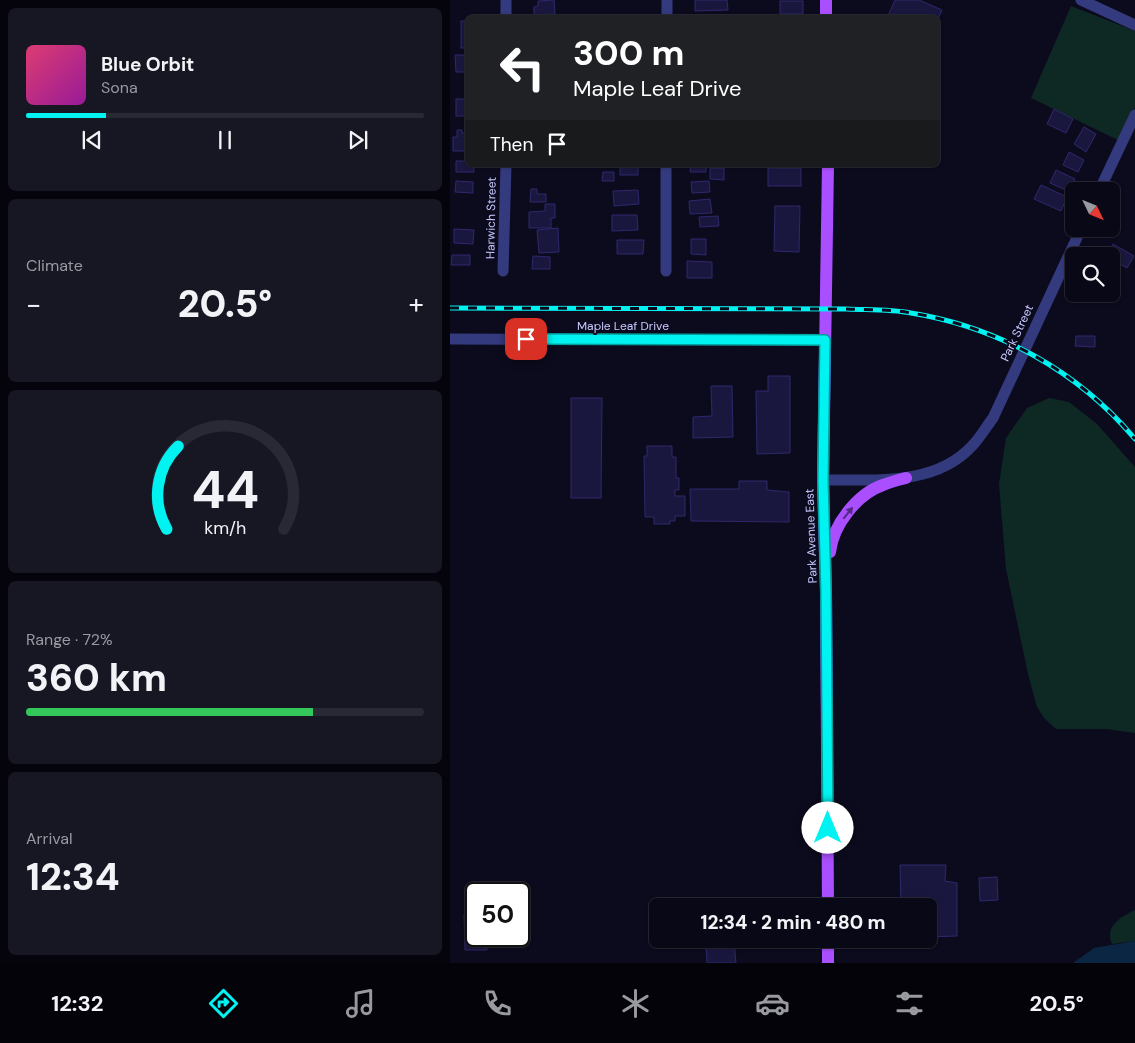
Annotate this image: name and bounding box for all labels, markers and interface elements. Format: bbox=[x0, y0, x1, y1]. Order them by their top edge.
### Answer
text: 300 m bbox=[573, 30, 685, 76]
icon: left bbox=[490, 35, 555, 100]
text: Blue Orbit bbox=[101, 52, 194, 77]
text: Maple Leaf Drive bbox=[573, 74, 742, 103]
text: Sona bbox=[101, 77, 138, 98]
icon: previous bbox=[78, 126, 106, 154]
icon: pause bbox=[211, 126, 239, 154]
icon: next bbox=[344, 126, 372, 154]
icon: arrive bbox=[543, 130, 571, 158]
text: Then bbox=[490, 132, 533, 157]
street label: Harwich Street bbox=[482, 177, 500, 259]
north arrow bbox=[1065, 182, 1120, 238]
map controls bbox=[1065, 182, 1120, 302]
button: search bbox=[1065, 247, 1120, 302]
text: Climate bbox=[26, 255, 83, 276]
text: 20.5° bbox=[178, 279, 272, 329]
text: − bbox=[26, 286, 41, 323]
text: + bbox=[409, 286, 424, 323]
street label: Park Street bbox=[997, 302, 1037, 364]
pin bbox=[505, 318, 547, 360]
street label: Maple Leaf Drive bbox=[577, 318, 669, 334]
icon: arrive bbox=[512, 325, 540, 353]
text: 44 bbox=[191, 456, 259, 524]
street label: Park Avenue East bbox=[801, 488, 821, 584]
one-way arrow bbox=[843, 507, 854, 520]
text: km/h bbox=[204, 516, 246, 540]
text: Range · 72% bbox=[26, 629, 112, 650]
text: 360 km bbox=[26, 653, 167, 703]
position arrow bbox=[801, 801, 853, 853]
text: Arrival bbox=[26, 828, 73, 849]
text: 12:34 bbox=[26, 852, 120, 902]
speed limit sign: 50 bbox=[465, 882, 530, 947]
text: 12:34 · 2 min · 480 m bbox=[700, 910, 886, 935]
icon: directions bbox=[206, 986, 241, 1021]
icon: music bbox=[343, 986, 378, 1021]
icon: phone bbox=[480, 986, 515, 1021]
icon: climate bbox=[618, 986, 653, 1021]
icon: car bbox=[755, 986, 790, 1021]
icon: filters bbox=[892, 986, 927, 1021]
text: 12:32 bbox=[51, 989, 103, 1018]
text: 20.5° bbox=[1029, 989, 1084, 1018]

